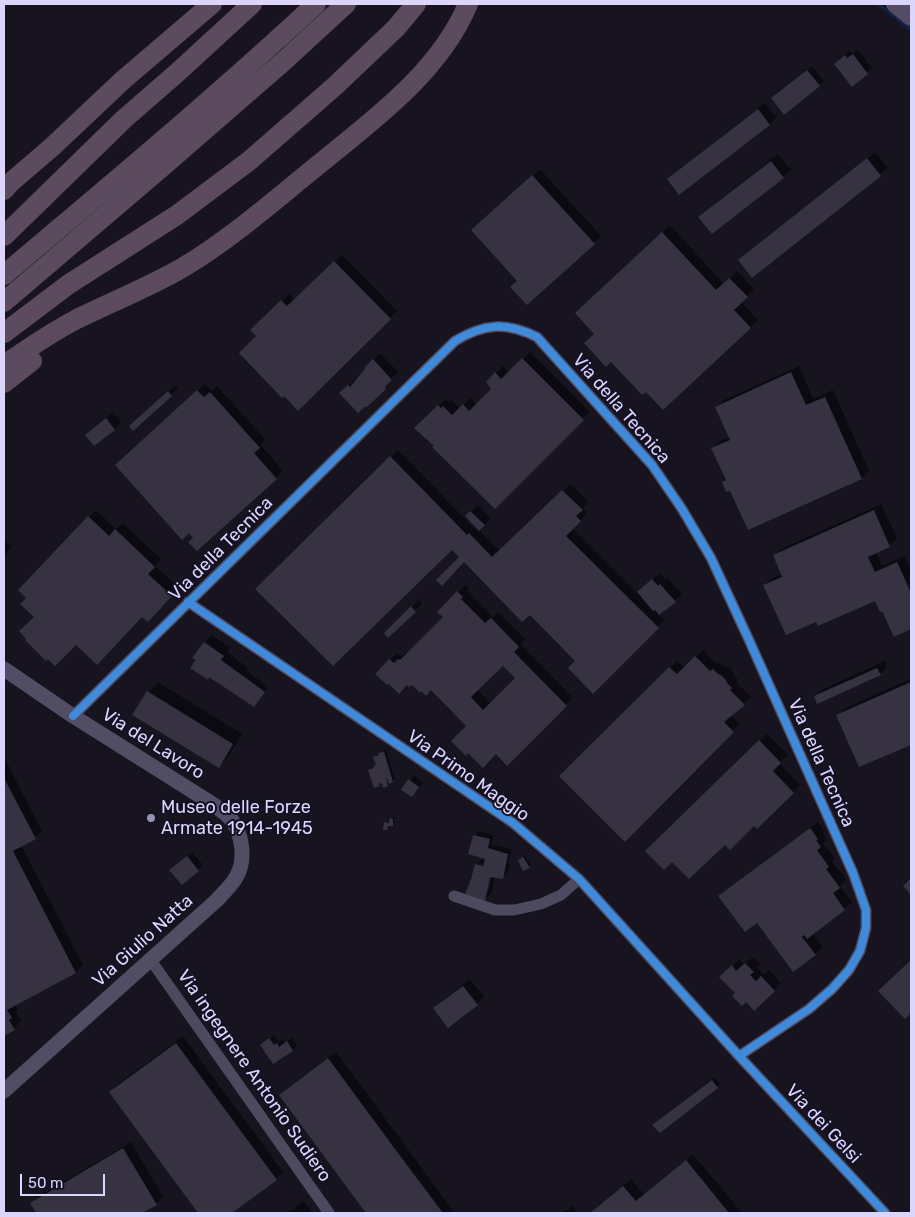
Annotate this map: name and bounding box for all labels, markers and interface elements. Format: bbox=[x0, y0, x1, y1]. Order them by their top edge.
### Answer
street label: Via della Tecnica bbox=[568, 350, 674, 468]
street label: Via della Tecnica bbox=[165, 493, 277, 605]
street label: Via della Tecnica bbox=[783, 695, 859, 831]
street label: Via del Lavoro bbox=[98, 704, 208, 784]
street label: Via Primo Maggio bbox=[403, 726, 533, 826]
place label: Museo delle Forze Armate 1914-1945 bbox=[161, 797, 313, 840]
marker: Museo delle Forze Armate 1914-1945 bbox=[145, 812, 157, 824]
street label: Via Giulio Natta bbox=[88, 890, 198, 992]
street label: Via ingegnere Antonio Sudiero bbox=[172, 966, 336, 1186]
street label: Via dei Gelsi bbox=[781, 1080, 865, 1168]
scale bar bbox=[22, 1164, 108, 1196]
text: 50 m bbox=[28, 1174, 63, 1192]

